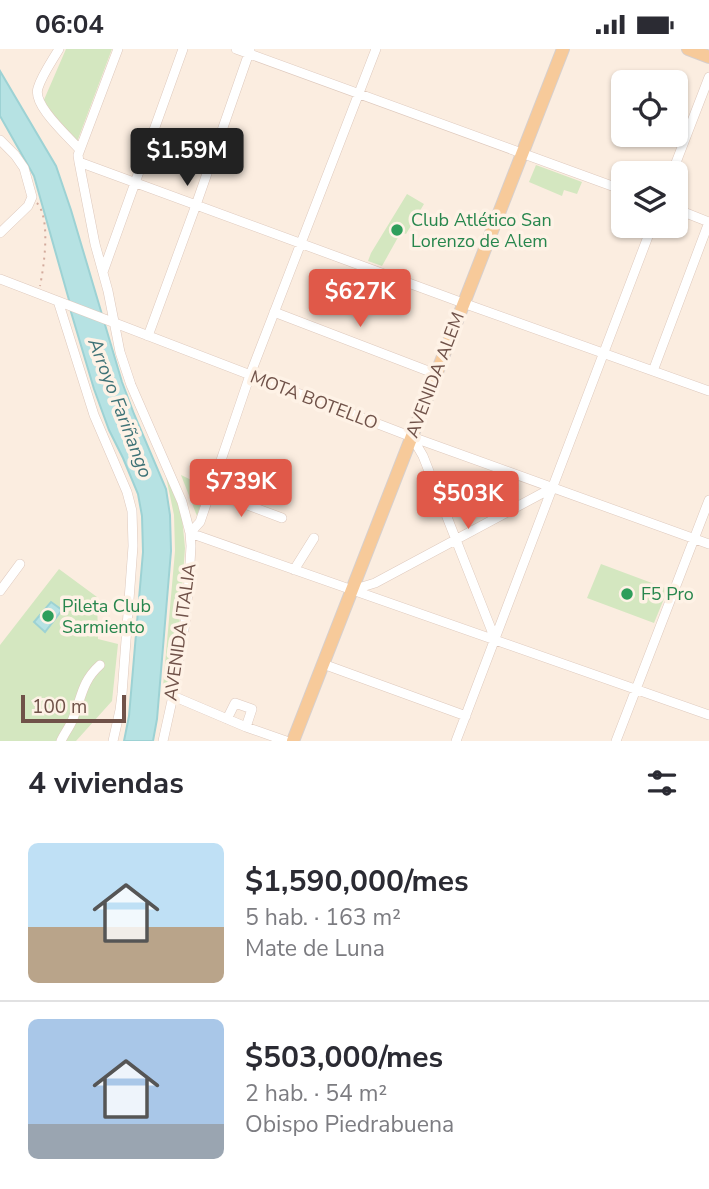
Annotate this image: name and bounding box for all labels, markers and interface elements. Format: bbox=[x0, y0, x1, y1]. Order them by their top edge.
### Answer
text: 06:04 bbox=[35, 7, 104, 42]
map controls bbox=[611, 70, 688, 238]
button: locate bbox=[611, 70, 688, 147]
pin: $1.59M bbox=[130, 129, 244, 188]
text: $1.59M bbox=[147, 135, 227, 166]
button: layers bbox=[611, 161, 688, 238]
place label: Club Atlético San Lorenzo de Alem bbox=[411, 208, 552, 253]
marker: Club Atlético San Lorenzo de Alem bbox=[389, 222, 405, 238]
pin: $627K bbox=[311, 269, 409, 329]
text: $627K bbox=[325, 276, 395, 307]
street label: AVENIDA ALEM bbox=[400, 309, 470, 441]
water label: Arroyo Fariñango bbox=[81, 334, 159, 482]
street label: MOTA BOTELLO bbox=[247, 365, 381, 435]
pin: $739K bbox=[192, 459, 290, 519]
text: $739K bbox=[206, 466, 276, 497]
pin: $503K bbox=[419, 471, 517, 531]
text: $503K bbox=[433, 478, 503, 509]
street label: AVENIDA ITALIA bbox=[158, 562, 202, 702]
place label: F5 Pro bbox=[641, 582, 694, 606]
marker: F5 Pro bbox=[619, 586, 635, 602]
place label: Pileta Club Sarmiento bbox=[62, 594, 151, 639]
marker: Pileta Club Sarmiento bbox=[40, 608, 56, 624]
scale bar bbox=[21, 692, 126, 724]
text: 100 m bbox=[32, 694, 87, 720]
text: 4 viviendas bbox=[28, 763, 184, 804]
icon: filters bbox=[643, 764, 681, 802]
text: $1,590,000/mes bbox=[245, 861, 469, 902]
icon: home bbox=[84, 871, 168, 955]
text: 5 hab. · 163 m² bbox=[245, 902, 401, 933]
text: Mate de Luna bbox=[245, 933, 385, 964]
text: $503,000/mes bbox=[245, 1037, 443, 1078]
icon: home bbox=[84, 1047, 168, 1131]
text: 2 hab. · 54 m² bbox=[245, 1078, 387, 1109]
text: Obispo Piedrabuena bbox=[245, 1109, 454, 1140]

